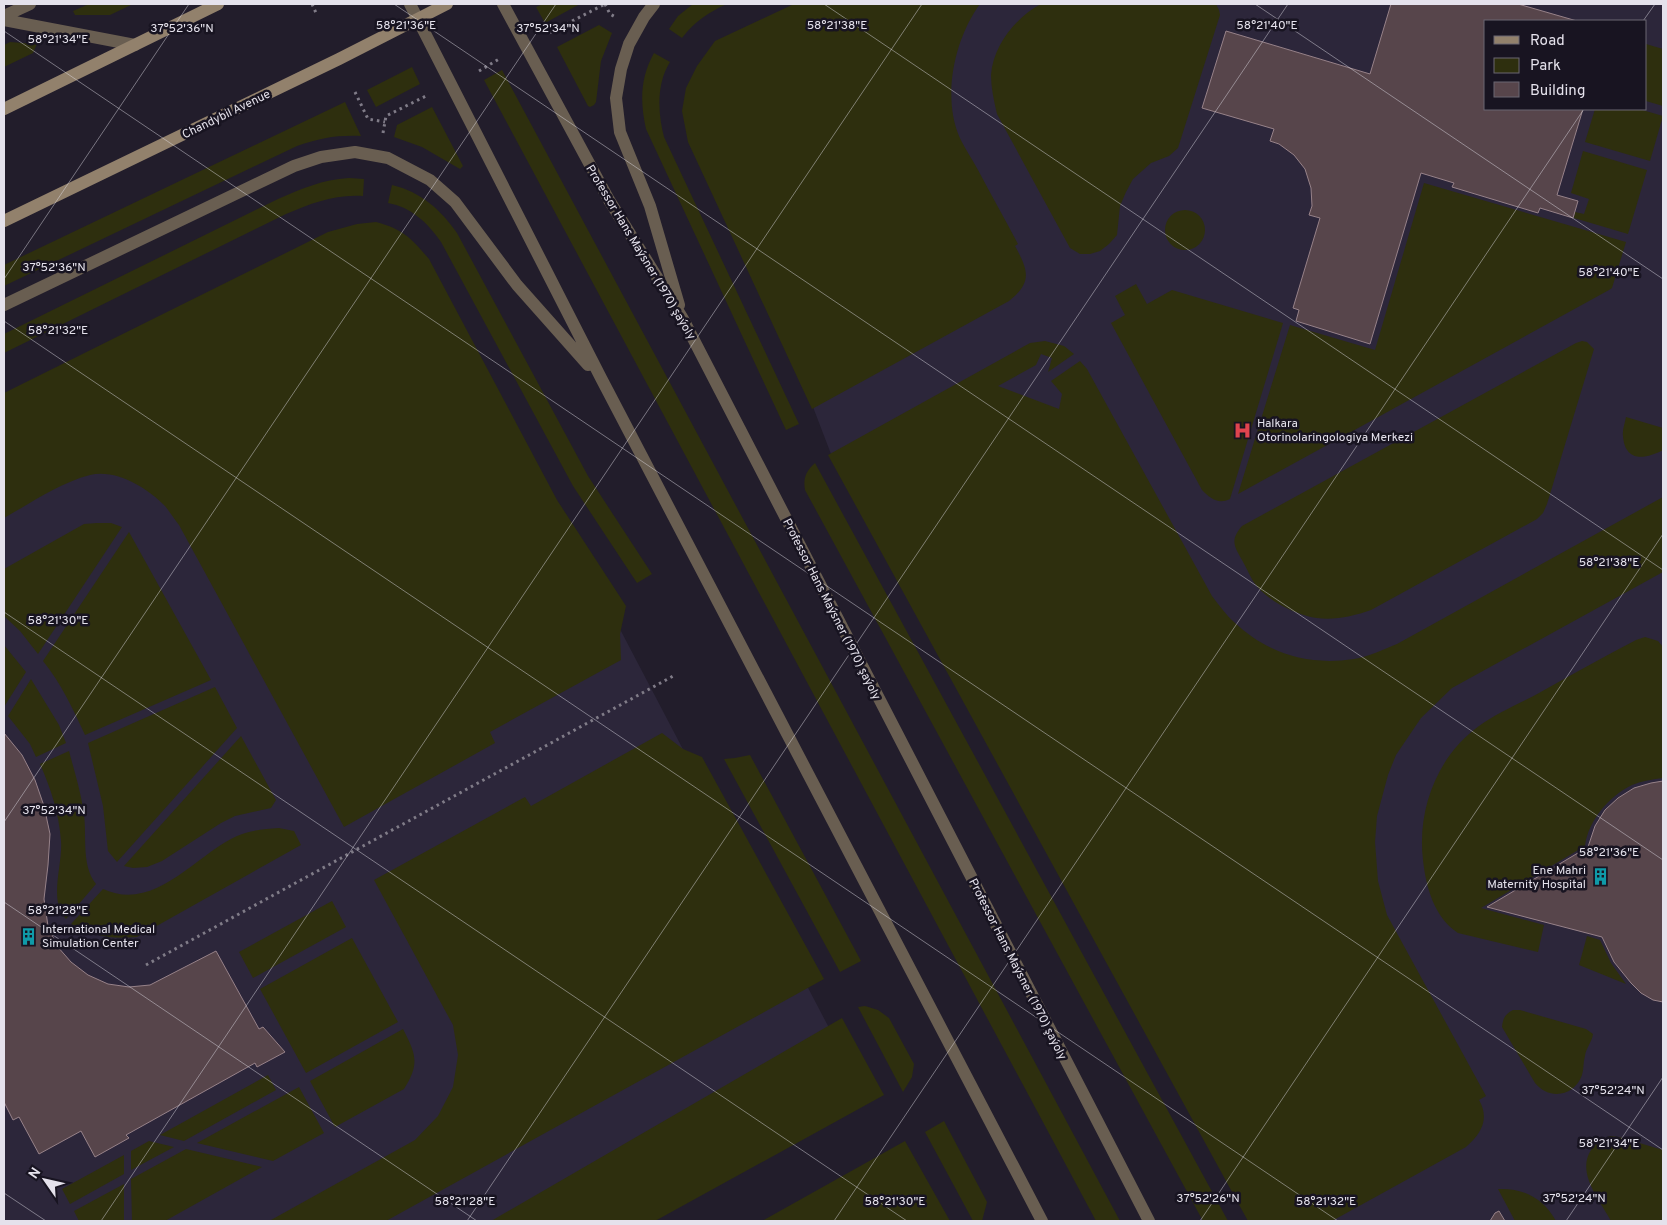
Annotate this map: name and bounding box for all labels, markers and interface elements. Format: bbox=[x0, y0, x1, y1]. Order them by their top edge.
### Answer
text: 58°21'36"E bbox=[376, 18, 436, 34]
text: 58°21'38"E bbox=[807, 18, 867, 34]
text: 58°21'40"E bbox=[1236, 18, 1298, 34]
legend bbox=[1484, 20, 1647, 110]
text: 37°52'36"N bbox=[150, 21, 214, 37]
text: 37°52'34"N bbox=[516, 21, 580, 37]
text: 58°21'34"E bbox=[28, 32, 88, 48]
text: Road bbox=[1530, 32, 1565, 51]
text: Park bbox=[1530, 57, 1561, 76]
text: Building bbox=[1530, 82, 1585, 101]
street label: Chandybil Avenue bbox=[180, 87, 273, 143]
street label: Professor Hans Maýsner (1970) şaýoly bbox=[581, 162, 699, 343]
text: 37°52'36"N bbox=[22, 260, 86, 276]
text: 58°21'40"E bbox=[1578, 265, 1640, 281]
text: 58°21'32"E bbox=[28, 323, 88, 339]
place label: Halkara Otorinolaringologiya Merkezi bbox=[1257, 416, 1413, 446]
hospital icon: Halkara Otorinolaringologiya Merkezi bbox=[1233, 420, 1253, 440]
street label: Professor Hans Maýsner (1970) şaýoly bbox=[778, 516, 884, 703]
text: 58°21'38"E bbox=[1579, 555, 1639, 571]
text: 58°21'30"E bbox=[28, 613, 88, 629]
text: 37°52'34"N bbox=[22, 803, 86, 819]
text: 58°21'36"E bbox=[1579, 845, 1639, 861]
place label: Ene Mahri Maternity Hospital bbox=[1487, 863, 1586, 893]
building icon: Ene Mahri Maternity Hospital bbox=[1590, 867, 1610, 887]
street label: Professor Hans Maýsner (1970) şaýoly bbox=[964, 876, 1070, 1063]
text: 58°21'28"E bbox=[28, 903, 88, 919]
place label: International Medical Simulation Center bbox=[42, 922, 155, 952]
building icon: International Medical Simulation Center bbox=[18, 926, 38, 946]
text: 37°52'24"N bbox=[1581, 1083, 1645, 1099]
text: 58°21'34"E bbox=[1579, 1136, 1639, 1152]
north arrow bbox=[20, 1155, 70, 1205]
text: N bbox=[26, 1165, 45, 1182]
text: 37°52'26"N bbox=[1176, 1191, 1240, 1207]
text: 37°52'24"N bbox=[1542, 1191, 1606, 1207]
text: 58°21'28"E bbox=[435, 1194, 495, 1210]
text: 58°21'30"E bbox=[865, 1194, 925, 1210]
text: 58°21'32"E bbox=[1296, 1194, 1356, 1210]

